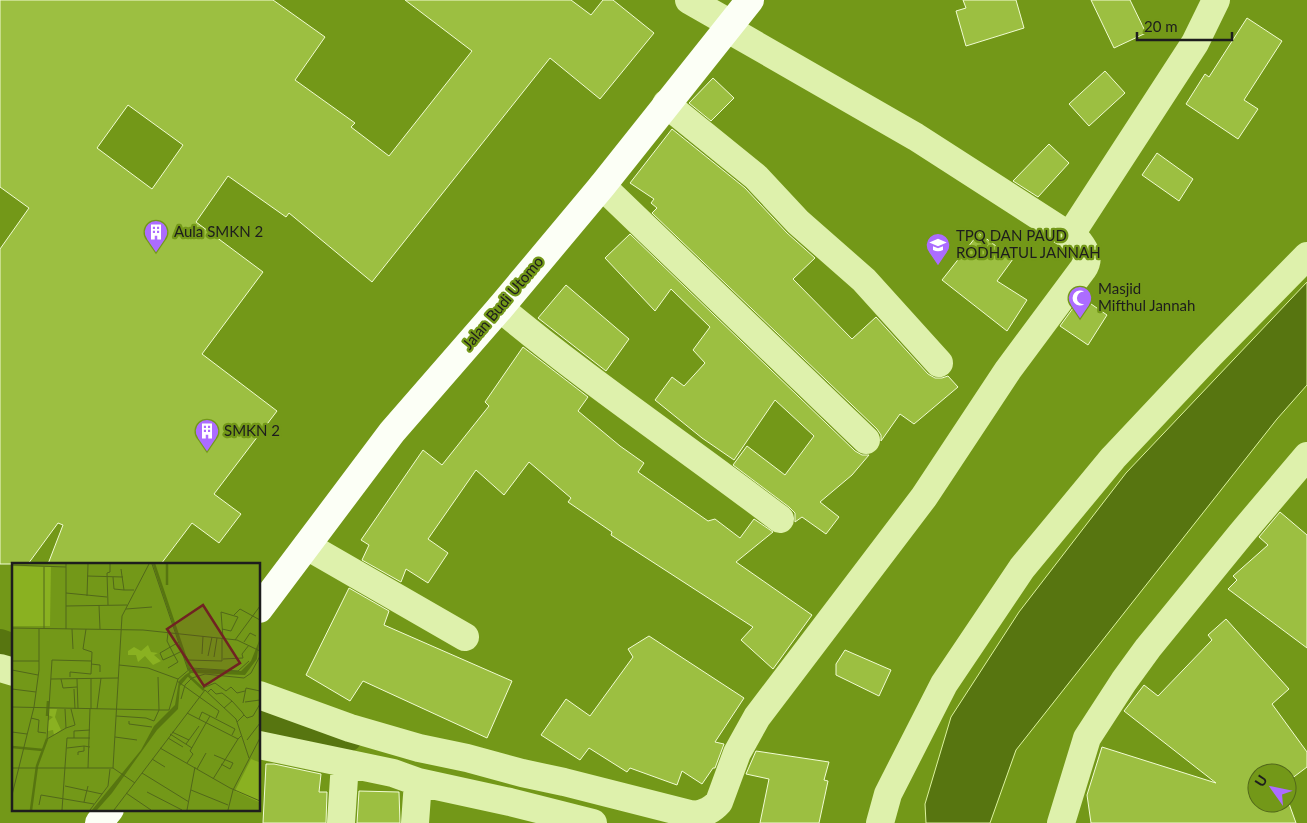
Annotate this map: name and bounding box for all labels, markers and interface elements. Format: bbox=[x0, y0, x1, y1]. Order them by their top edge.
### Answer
scale bar bbox=[1137, 10, 1232, 42]
text: 20 m bbox=[1144, 17, 1178, 35]
building icon: Aula SMKN 2 bbox=[143, 219, 169, 253]
place label: Aula SMKN 2 bbox=[174, 222, 263, 240]
place label: TPQ DAN PAUD RODHATUL JANNAH bbox=[956, 226, 1101, 261]
school or university icon: TPQ DAN PAUD RODHATUL JANNAH bbox=[925, 232, 951, 266]
street label: Jalan Budi Utomo bbox=[458, 252, 546, 353]
place label: Masjid Mifthul Jannah bbox=[1098, 279, 1195, 314]
mosque icon: Masjid Mifthul Jannah bbox=[1067, 285, 1093, 319]
building icon: SMKN 2 bbox=[194, 418, 220, 452]
place label: SMKN 2 bbox=[224, 421, 280, 439]
inset map bbox=[12, 563, 260, 810]
north arrow bbox=[1247, 763, 1297, 813]
text: U bbox=[1251, 772, 1271, 790]

